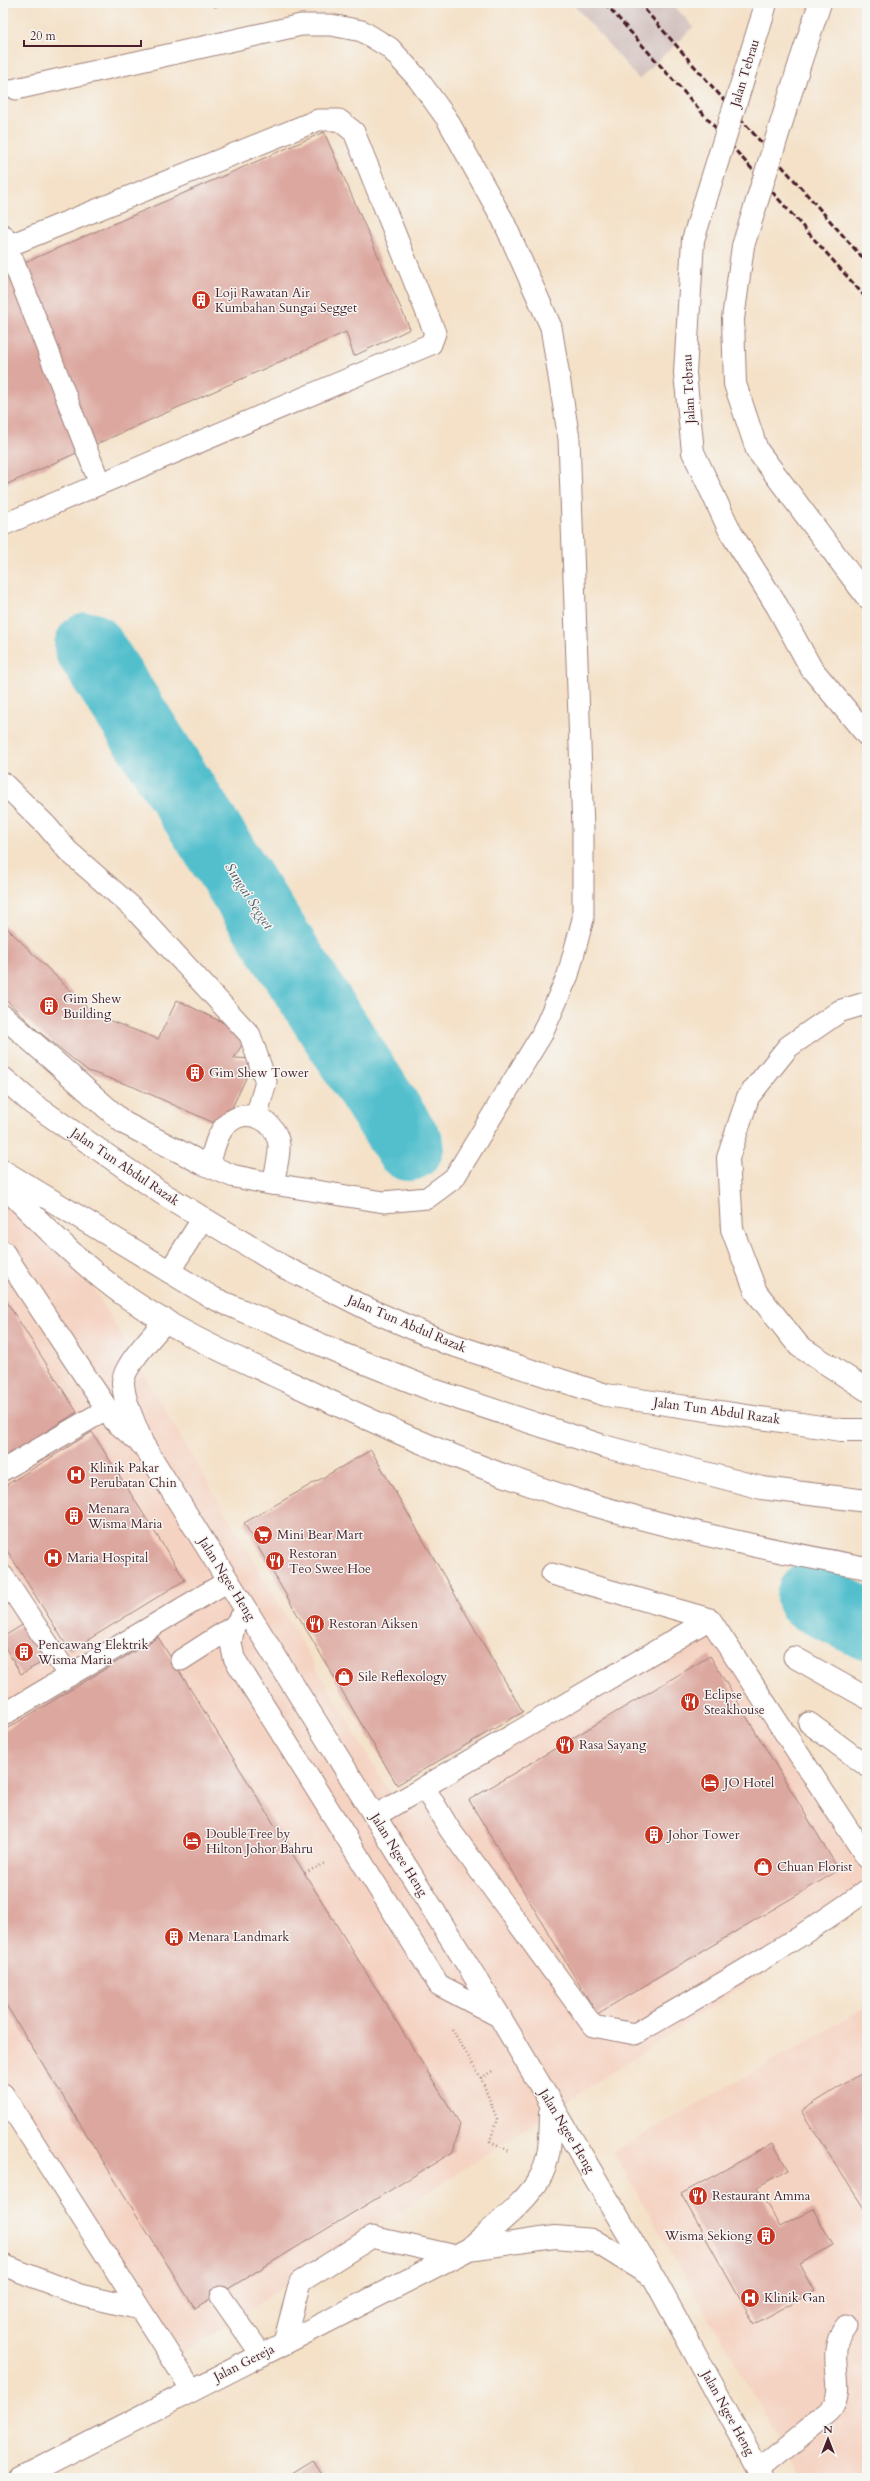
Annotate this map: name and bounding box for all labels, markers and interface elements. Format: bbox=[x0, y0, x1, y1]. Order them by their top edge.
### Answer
scale bar bbox=[24, 22, 141, 48]
text: 20 m bbox=[30, 28, 57, 44]
street label: Jalan Tebrau bbox=[726, 37, 764, 111]
place label: Loji Rawatan Air Kumbahan Sungai Segget bbox=[215, 284, 357, 317]
building icon: Loji Rawatan Air Kumbahan Sungai Segget bbox=[190, 289, 212, 311]
street label: Jalan Tebrau bbox=[678, 354, 700, 426]
water label: Sungai Segget bbox=[220, 859, 278, 934]
place label: Gim Shew Building bbox=[63, 990, 122, 1023]
building icon: Gim Shew Building bbox=[38, 995, 60, 1017]
building icon: Gim Shew Tower bbox=[184, 1062, 206, 1084]
place label: Gim Shew Tower bbox=[209, 1064, 309, 1082]
street label: Jalan Tun Abdul Razak bbox=[65, 1123, 183, 1210]
street label: Jalan Tun Abdul Razak bbox=[343, 1290, 469, 1357]
street label: Jalan Tun Abdul Razak bbox=[651, 1393, 781, 1429]
place label: Klinik Pakar Perubatan Chin bbox=[90, 1459, 177, 1492]
hospital icon: Klinik Pakar Perubatan Chin bbox=[65, 1464, 87, 1486]
place label: Menara Wisma Maria bbox=[87, 1500, 163, 1533]
building icon: Menara Wisma Maria bbox=[63, 1505, 85, 1527]
supermarket icon: Mini Bear Mart bbox=[252, 1524, 274, 1546]
place label: Mini Bear Mart bbox=[277, 1526, 363, 1544]
street label: Jalan Ngee Heng bbox=[193, 1532, 260, 1625]
place label: Restoran Teo Swee Hoe bbox=[289, 1545, 371, 1578]
hospital icon: Maria Hospital bbox=[42, 1547, 64, 1569]
place label: Maria Hospital bbox=[67, 1549, 149, 1567]
restaurant icon: Restoran Teo Swee Hoe bbox=[264, 1550, 286, 1572]
restaurant icon: Restoran Aiksen bbox=[304, 1613, 326, 1635]
place label: Restoran Aiksen bbox=[329, 1615, 419, 1633]
place label: Pencawang Elektrik Wisma Maria bbox=[37, 1636, 148, 1669]
building icon: Pencawang Elektrik Wisma Maria bbox=[13, 1641, 35, 1663]
shop icon: Sile Reflexology bbox=[333, 1666, 355, 1688]
place label: Sile Reflexology bbox=[358, 1668, 447, 1686]
place label: Eclipse Steakhouse bbox=[704, 1686, 765, 1719]
restaurant icon: Eclipse Steakhouse bbox=[679, 1691, 701, 1713]
restaurant icon: Rasa Sayang bbox=[554, 1734, 576, 1756]
place label: Rasa Sayang bbox=[579, 1736, 647, 1754]
hotel icon: JO Hotel bbox=[699, 1772, 721, 1794]
place label: JO Hotel bbox=[722, 1774, 775, 1792]
street label: Jalan Ngee Heng bbox=[365, 1808, 432, 1901]
building icon: Johor Tower bbox=[643, 1824, 665, 1846]
place label: DoubleTree by Hilton Johor Bahru bbox=[206, 1825, 313, 1858]
place label: Johor Tower bbox=[666, 1826, 740, 1844]
hotel icon: DoubleTree by Hilton Johor Bahru bbox=[181, 1830, 203, 1852]
shop icon: Chuan Florist bbox=[752, 1856, 774, 1878]
place label: Chuan Florist bbox=[777, 1858, 852, 1876]
building icon: Menara Landmark bbox=[163, 1926, 185, 1948]
place label: Menara Landmark bbox=[188, 1928, 289, 1946]
street label: Jalan Ngee Heng bbox=[534, 2084, 600, 2177]
restaurant icon: Restaurant Amma bbox=[687, 2185, 709, 2207]
place label: Restaurant Amma bbox=[712, 2187, 811, 2205]
building icon: Wisma Sekiong bbox=[755, 2225, 777, 2247]
place label: Wisma Sekiong bbox=[664, 2227, 753, 2245]
hospital icon: Klinik Gan bbox=[739, 2287, 761, 2309]
place label: Klinik Gan bbox=[764, 2289, 826, 2307]
street label: Jalan Gereja bbox=[209, 2340, 278, 2387]
street label: Jalan Ngee Heng bbox=[696, 2365, 759, 2460]
north arrow bbox=[808, 2419, 848, 2459]
text: N bbox=[823, 2422, 833, 2437]

